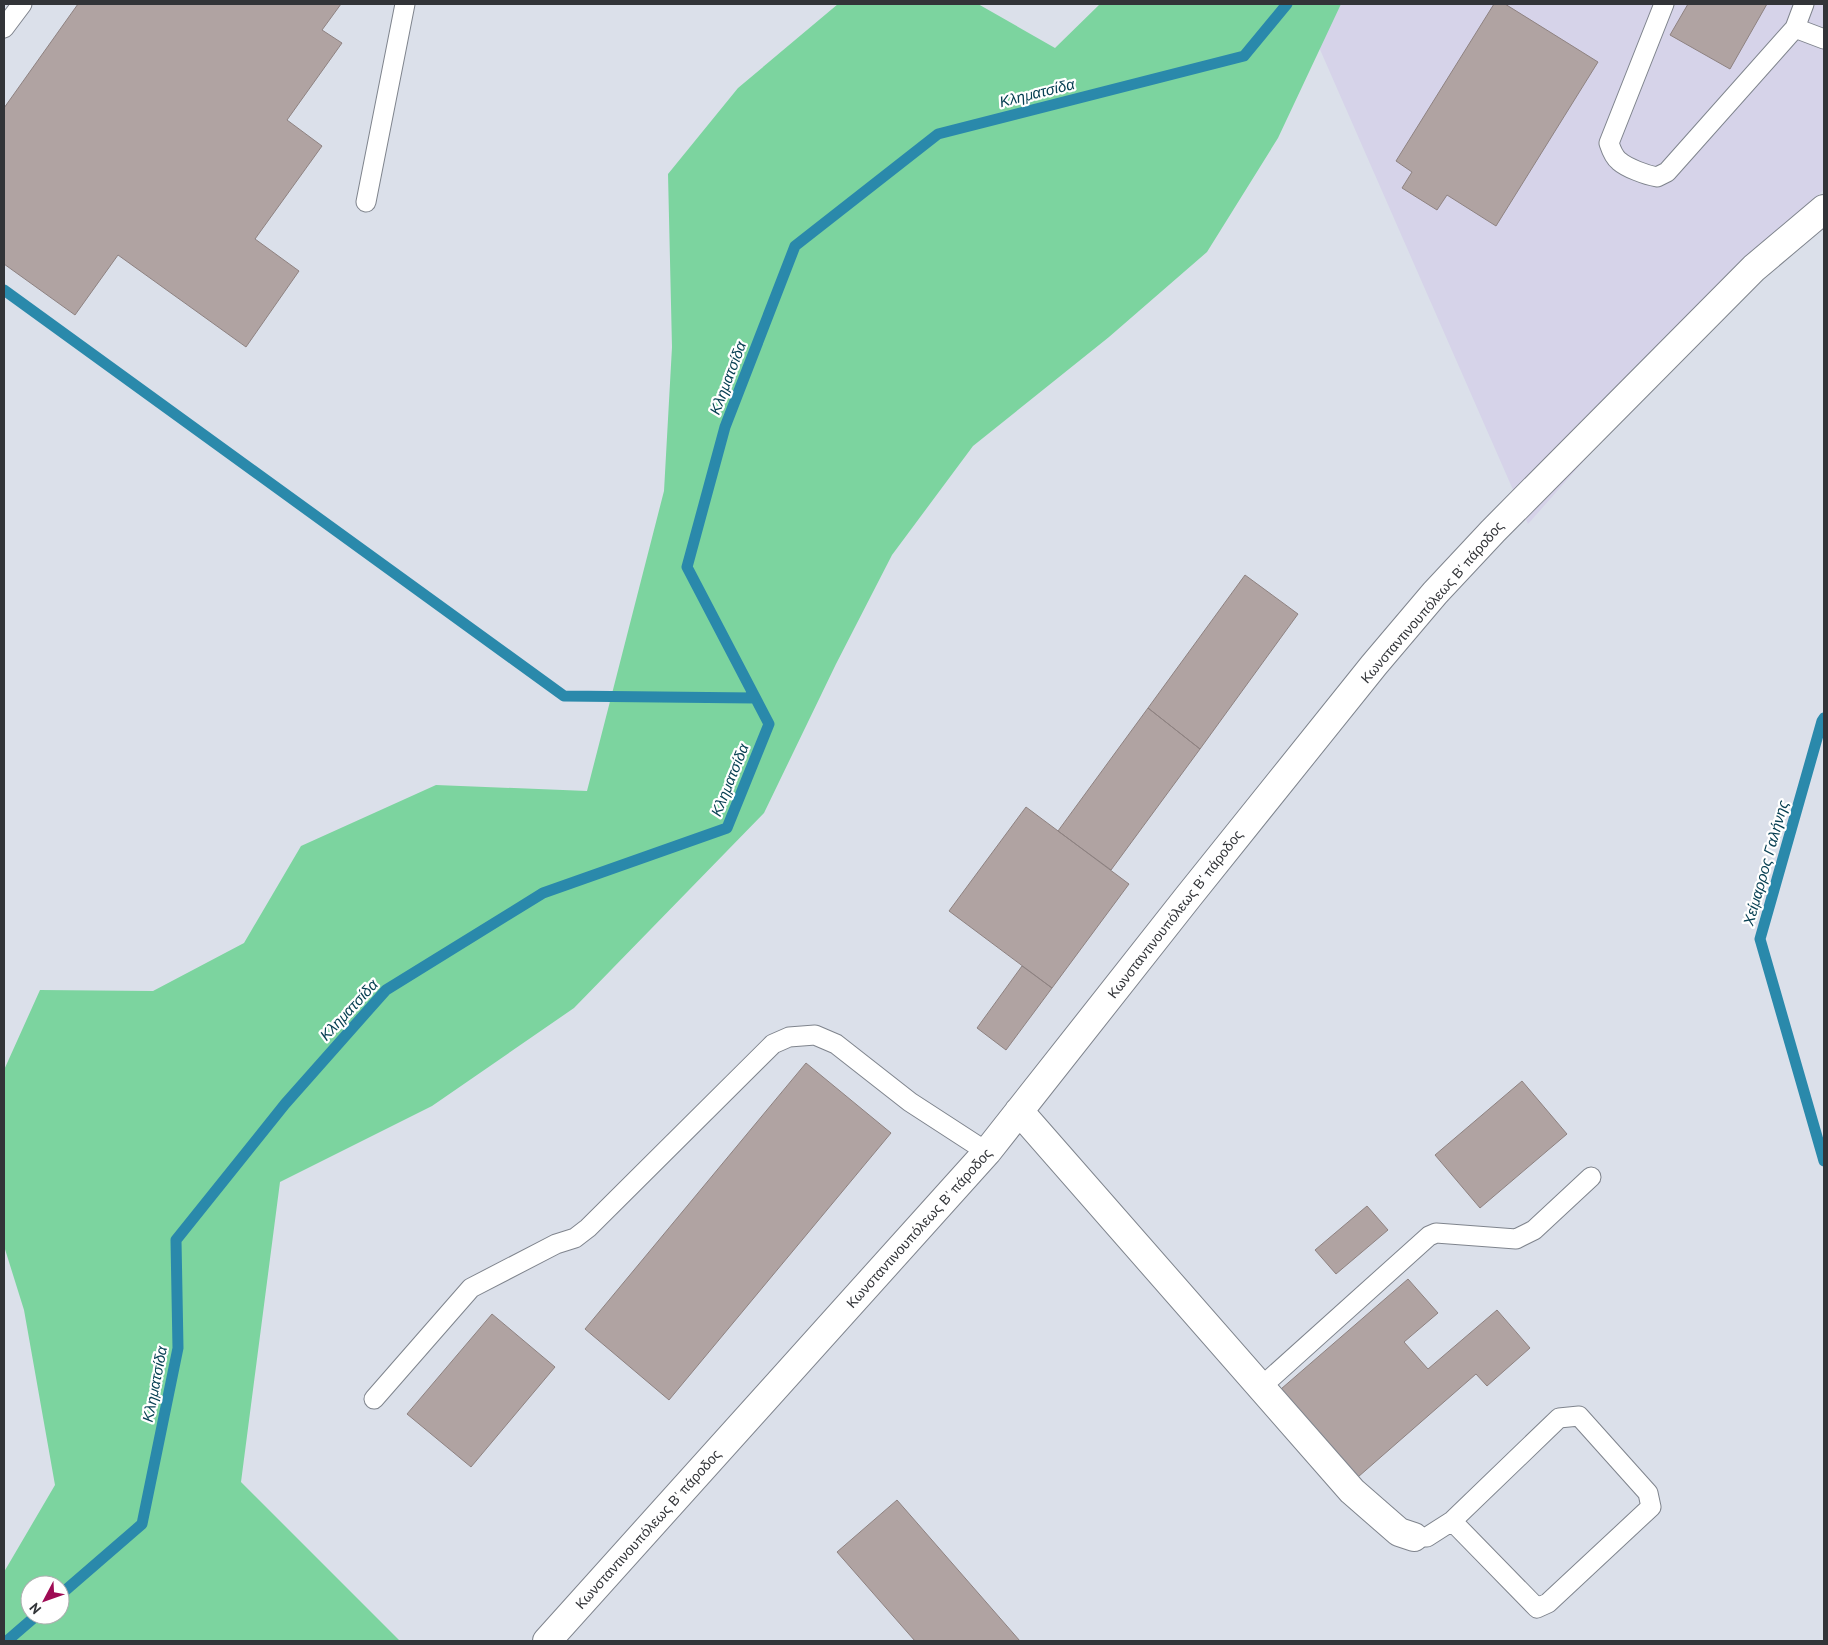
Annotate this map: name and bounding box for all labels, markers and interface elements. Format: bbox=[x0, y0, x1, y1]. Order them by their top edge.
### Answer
water label: Κληματσίδα bbox=[997, 74, 1077, 111]
water label: Κληματσίδα bbox=[705, 338, 750, 417]
street label: Κωνσταντινουπόλεως Β' πάροδος bbox=[1357, 517, 1508, 687]
water label: Κληματσίδα bbox=[706, 740, 753, 819]
water label: Χείμαρρος Γαλήνης bbox=[1738, 798, 1793, 929]
street label: Κωνσταντινουπόλεως Β' πάροδος bbox=[1104, 826, 1247, 1002]
water label: Κληματσίδα bbox=[315, 975, 382, 1044]
street label: Κωνσταντινουπόλεως Β' πάροδος bbox=[842, 1144, 996, 1312]
water label: Κληματσίδα bbox=[138, 1344, 171, 1423]
street label: Κωνσταντινουπόλεως Β' πάροδος bbox=[571, 1445, 725, 1613]
north arrow bbox=[20, 1575, 70, 1625]
text: N bbox=[25, 1599, 45, 1618]

